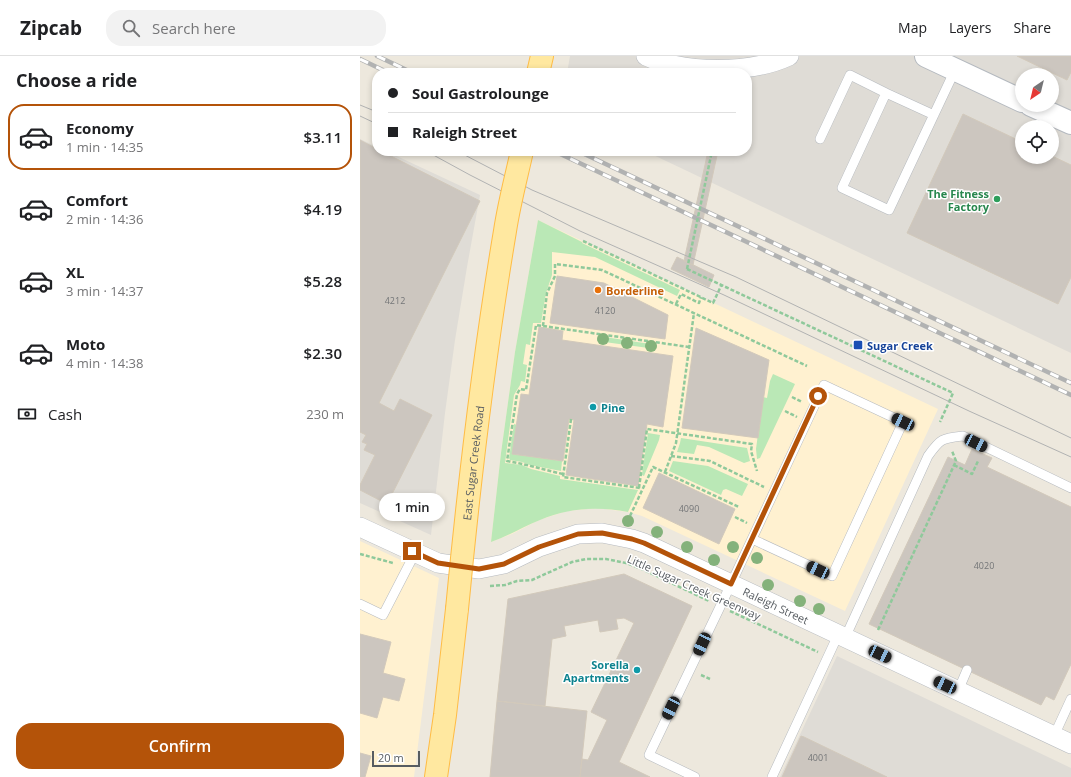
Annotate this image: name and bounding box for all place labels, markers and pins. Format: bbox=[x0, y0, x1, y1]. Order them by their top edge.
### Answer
place label: The Fitness Factory bbox=[927, 186, 990, 214]
marker: The Fitness Factory bbox=[992, 194, 1002, 204]
place label: Borderline bbox=[606, 283, 665, 298]
marker: Borderline bbox=[593, 285, 603, 295]
place label: Sugar Creek bbox=[867, 338, 933, 353]
marker: Sugar Creek bbox=[852, 339, 864, 351]
place label: Pine bbox=[601, 400, 625, 415]
marker: Pine bbox=[588, 402, 598, 412]
place label: Sorella Apartments bbox=[563, 657, 630, 685]
marker: Sorella Apartments bbox=[632, 665, 642, 675]

